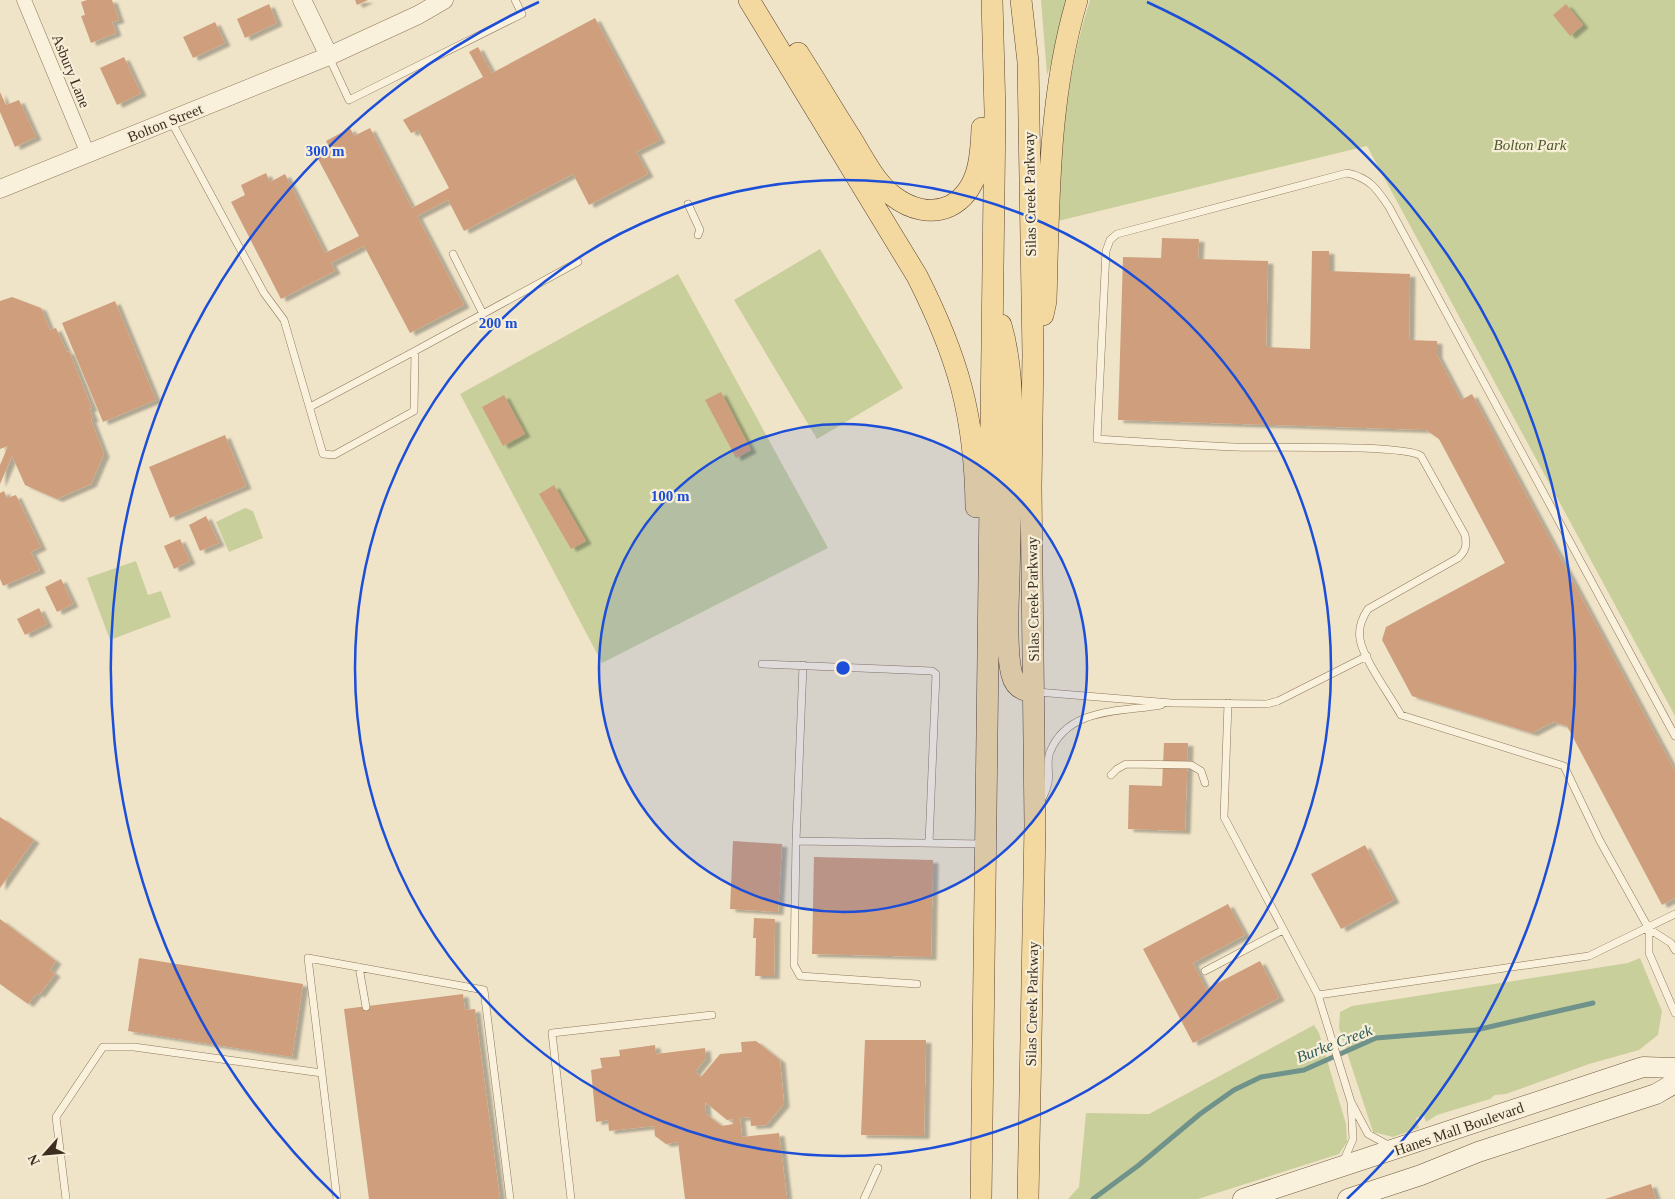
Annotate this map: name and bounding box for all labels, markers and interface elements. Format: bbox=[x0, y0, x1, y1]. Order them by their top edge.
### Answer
street label: Asbury Lane bbox=[49, 32, 93, 110]
street label: Bolton Street bbox=[125, 100, 206, 145]
street label: Silas Creek Parkway bbox=[1021, 131, 1039, 257]
park label: Bolton Park bbox=[1494, 137, 1567, 153]
text: 300 m bbox=[306, 143, 345, 159]
text: 200 m bbox=[479, 315, 518, 331]
text: 100 m bbox=[651, 488, 690, 504]
street label: Silas Creek Parkway bbox=[1024, 536, 1042, 662]
centre of rings bbox=[834, 659, 852, 677]
street label: Silas Creek Parkway bbox=[1023, 941, 1041, 1067]
water label: Burke Creek bbox=[1294, 1021, 1375, 1066]
street label: Hanes Mall Boulevard bbox=[1392, 1099, 1526, 1159]
north arrow bbox=[20, 1129, 70, 1179]
text: N bbox=[25, 1152, 43, 1168]

